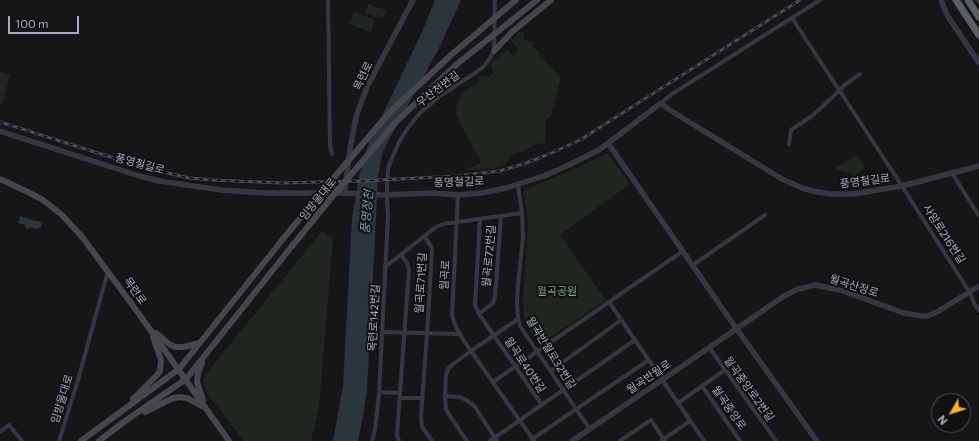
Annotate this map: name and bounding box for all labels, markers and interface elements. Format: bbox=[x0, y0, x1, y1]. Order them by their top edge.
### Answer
scale bar bbox=[10, 8, 81, 34]
text: 100 m bbox=[15, 16, 49, 30]
street label: 목련로 bbox=[351, 59, 375, 93]
street label: 우산천변길 bbox=[414, 69, 462, 109]
street label: 풍영철길로 bbox=[114, 151, 166, 177]
street label: 풍영철길로 bbox=[839, 171, 891, 191]
street label: 임방울대로 bbox=[297, 175, 339, 223]
street label: 풍영철길로 bbox=[433, 175, 485, 189]
water label: 풍영정천 bbox=[358, 189, 376, 235]
street label: 사암로216번길 bbox=[920, 202, 968, 266]
street label: 월곡로72번길 bbox=[480, 224, 498, 288]
street label: 월곡로71번길 bbox=[413, 252, 429, 314]
street label: 월곡로 bbox=[438, 259, 452, 291]
street label: 월곡산정로 bbox=[828, 272, 880, 300]
street label: 목련로 bbox=[121, 275, 149, 307]
street label: 목련로142번길 bbox=[366, 284, 382, 352]
park label: 월곡공원 bbox=[537, 284, 577, 298]
street label: 월곡반월로32번길 bbox=[523, 314, 579, 392]
street label: 월곡로40번길 bbox=[502, 335, 548, 395]
street label: 월곡중앙로2번길 bbox=[721, 354, 777, 424]
street label: 월곡반월로 bbox=[624, 357, 674, 397]
street label: 임방울대로 bbox=[48, 373, 76, 425]
street label: 월곡중앙로 bbox=[709, 383, 749, 433]
north arrow bbox=[931, 393, 971, 433]
text: N bbox=[934, 413, 950, 428]

